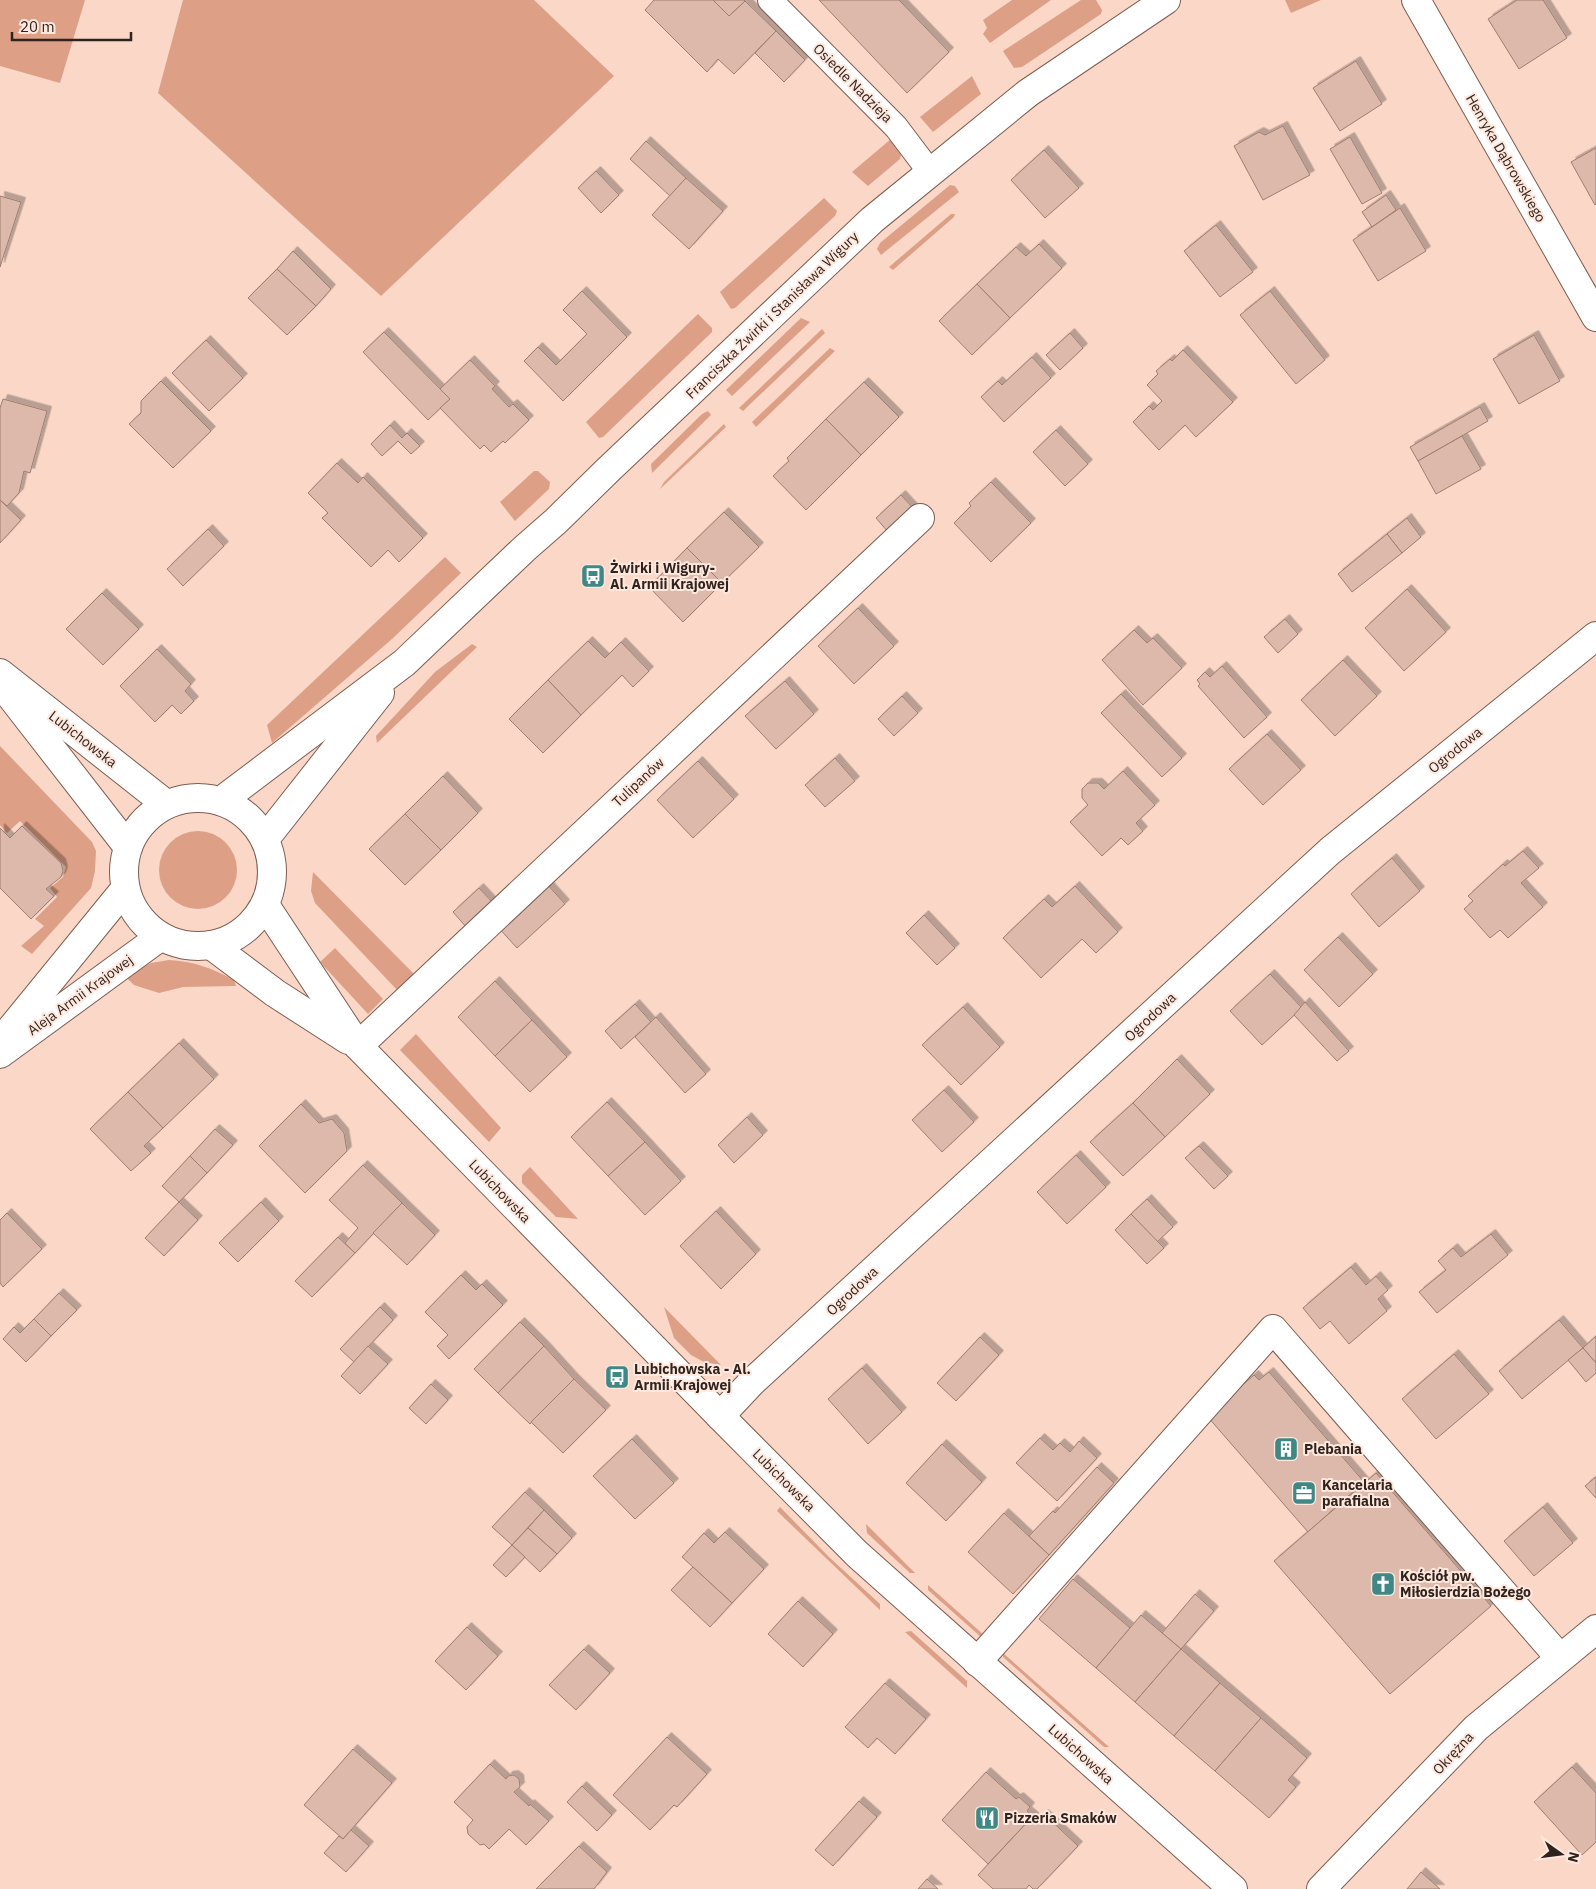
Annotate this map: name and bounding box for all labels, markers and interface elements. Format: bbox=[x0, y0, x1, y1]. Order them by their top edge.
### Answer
scale bar bbox=[12, 10, 131, 42]
text: 20 m bbox=[20, 17, 55, 36]
street label: Osiedle Nadzieja bbox=[810, 40, 897, 127]
street label: Henryka Dąbrowskiego bbox=[1462, 91, 1550, 225]
street label: Franciszka Żwirki i Stanisława Wigury bbox=[682, 227, 862, 403]
place label: Żwirki i Wigury- Al. Armii Krajowej bbox=[610, 559, 729, 593]
bus stop icon: Żwirki i Wigury- Al. Armii Krajowej bbox=[580, 563, 606, 589]
street label: Lubichowska bbox=[45, 707, 121, 772]
street label: Ogrodowa bbox=[1424, 722, 1486, 777]
street label: Tulipanów bbox=[608, 753, 668, 811]
street label: Aleja Armii Krajowej bbox=[24, 951, 136, 1039]
street label: Ogrodowa bbox=[1120, 988, 1180, 1045]
street label: Lubichowska bbox=[465, 1155, 535, 1227]
street label: Ogrodowa bbox=[822, 1262, 882, 1319]
place label: Lubichowska - Al. Armii Krajowej bbox=[634, 1360, 751, 1394]
bus stop icon: Lubichowska - Al. Armii Krajowej bbox=[604, 1364, 630, 1390]
building icon: Plebania bbox=[1273, 1436, 1299, 1462]
place label: Plebania bbox=[1304, 1440, 1362, 1458]
street label: Lubichowska bbox=[749, 1445, 820, 1516]
place label: Kancelaria parafialna bbox=[1322, 1476, 1393, 1510]
office icon: Kancelaria parafialna bbox=[1291, 1480, 1317, 1506]
place label: Kościół pw. Miłosierdzia Bożego bbox=[1400, 1567, 1531, 1601]
church icon: Kościół pw. Miłosierdzia Bożego bbox=[1370, 1571, 1396, 1597]
street label: Lubichowska bbox=[1045, 1720, 1118, 1788]
street label: Okrężna bbox=[1429, 1728, 1478, 1778]
restaurant icon: Pizzeria Smaków bbox=[974, 1805, 1000, 1831]
place label: Pizzeria Smaków bbox=[1004, 1809, 1117, 1827]
north arrow bbox=[1536, 1829, 1586, 1879]
text: N bbox=[1564, 1850, 1584, 1864]

